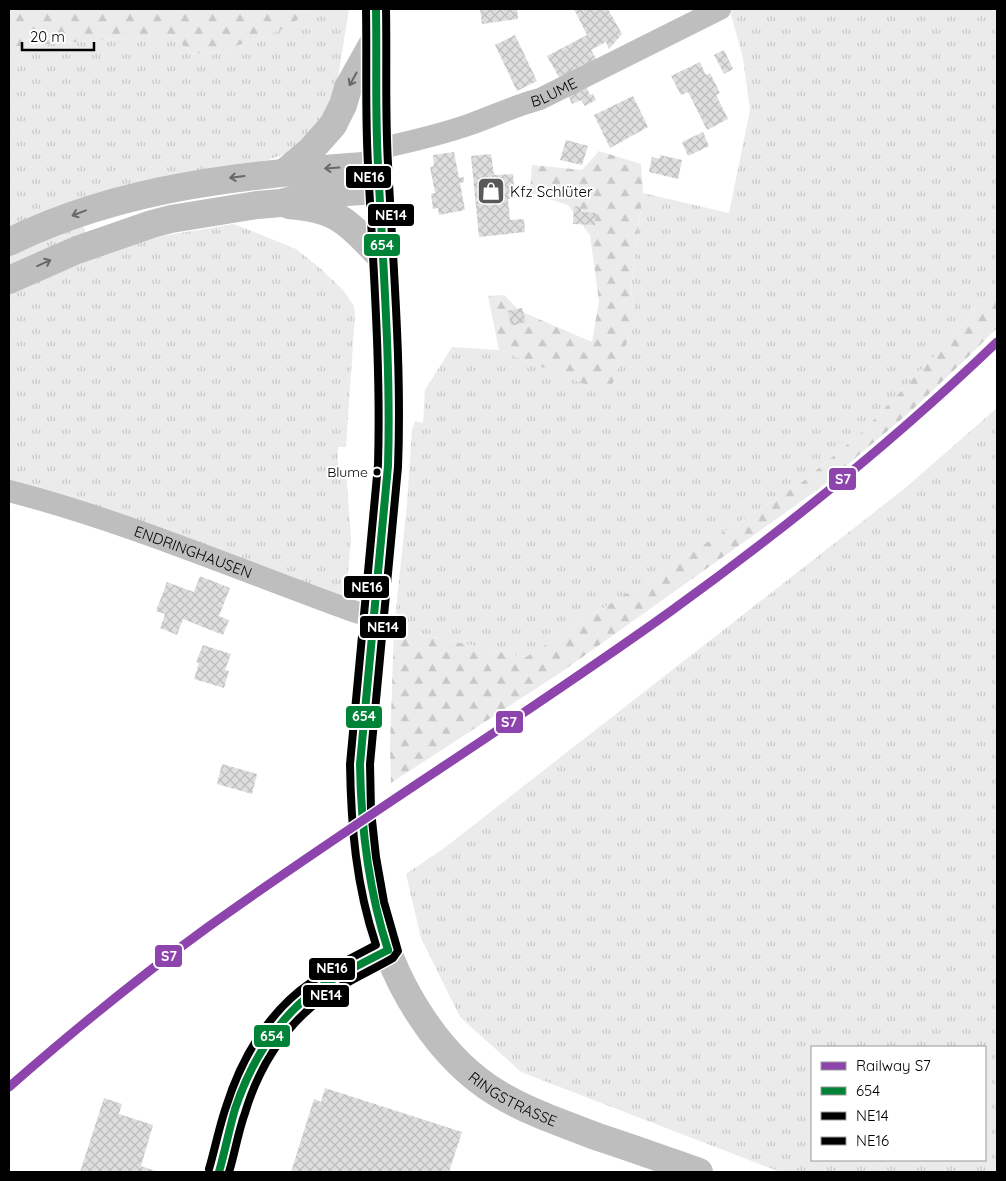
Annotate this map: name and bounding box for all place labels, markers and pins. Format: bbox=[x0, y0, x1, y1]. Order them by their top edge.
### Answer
shop icon: Kfz Schlüter bbox=[476, 176, 506, 206]
place label: Kfz Schlüter bbox=[510, 182, 593, 201]
place label: Blume bbox=[327, 463, 368, 481]
marker: Blume bbox=[372, 467, 382, 477]

